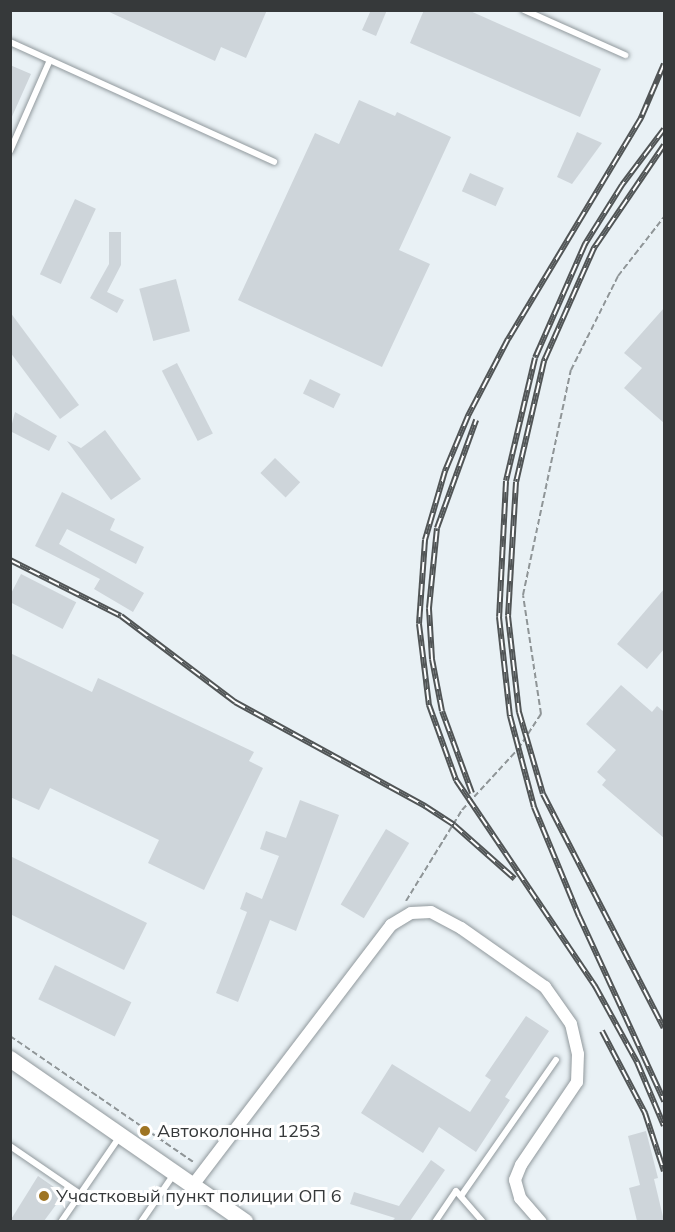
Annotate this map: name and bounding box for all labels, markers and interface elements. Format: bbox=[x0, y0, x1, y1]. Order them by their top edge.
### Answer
place label: Автоколонна 1253 bbox=[157, 1120, 320, 1142]
marker: Автоколонна 1253 bbox=[138, 1124, 152, 1138]
place label: Участковый пункт полиции ОП 6 bbox=[56, 1185, 342, 1207]
marker: Участковый пункт полиции ОП 6 bbox=[37, 1189, 51, 1203]

